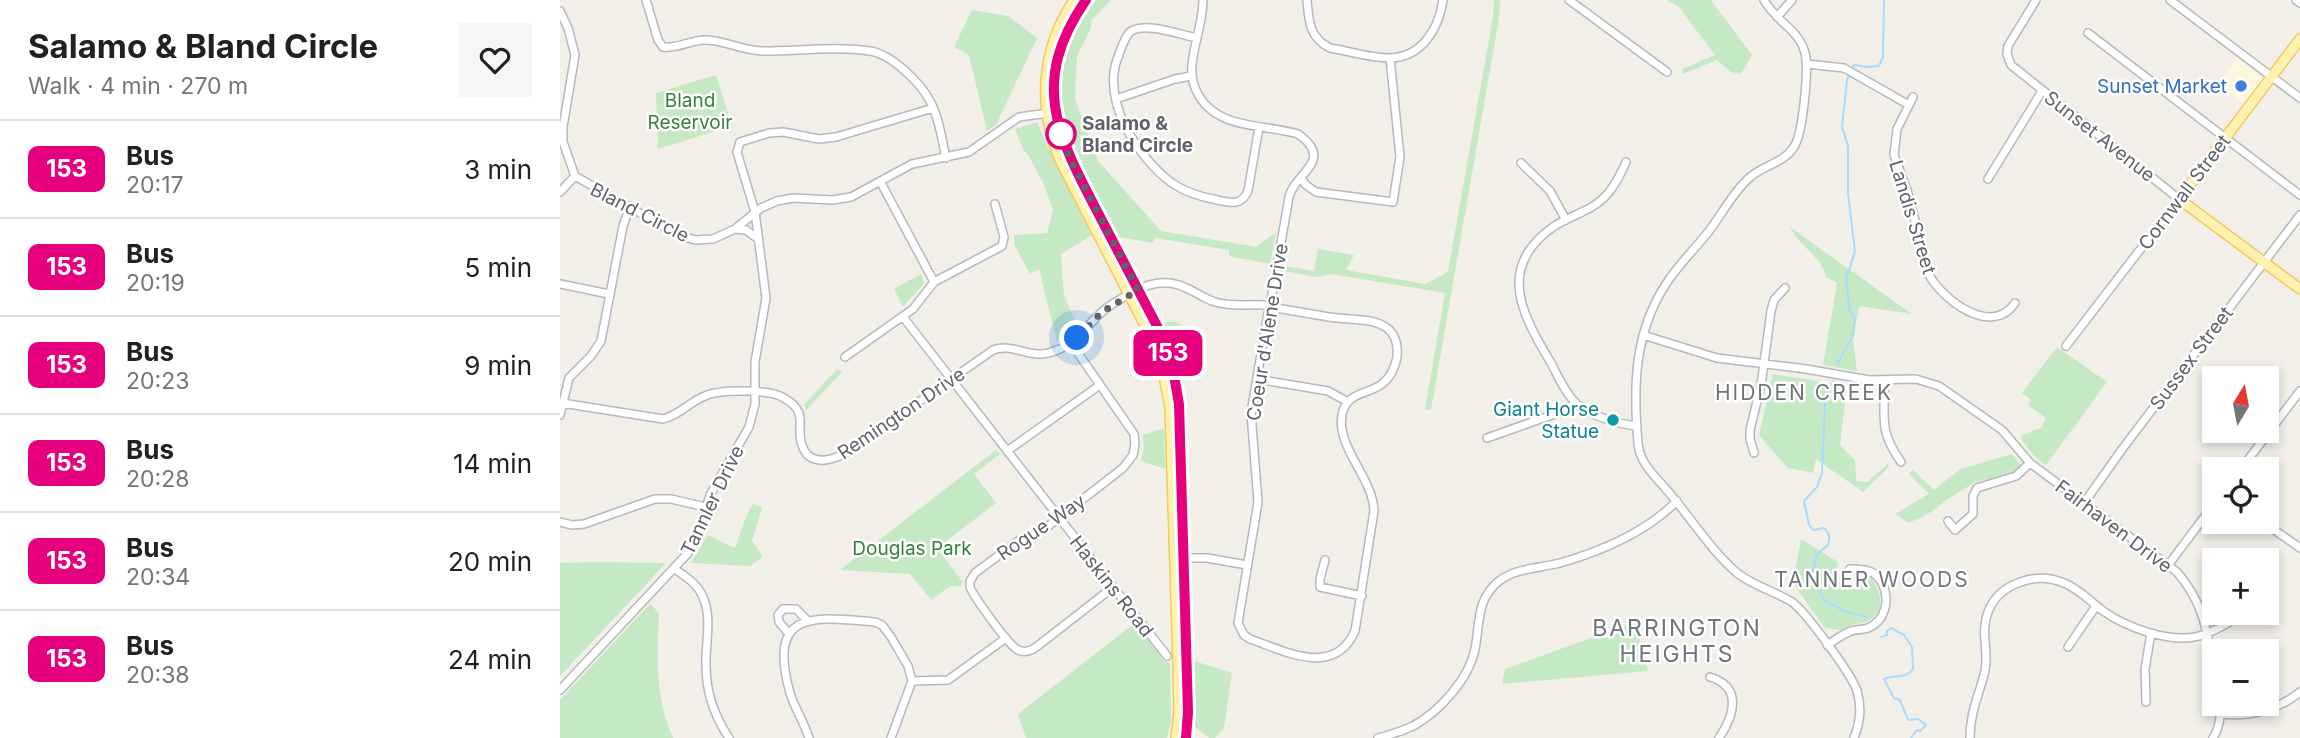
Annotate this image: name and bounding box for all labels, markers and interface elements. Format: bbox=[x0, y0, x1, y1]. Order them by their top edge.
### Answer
button: heart bbox=[458, 23, 532, 97]
text: Salamo & Bland Circle bbox=[28, 26, 378, 66]
text: Walk · 4 min · 270 m bbox=[28, 72, 248, 100]
place label: Sunset Market bbox=[2097, 75, 2227, 98]
marker: Sunset Market bbox=[2233, 78, 2249, 94]
street label: Sunset Avenue bbox=[2040, 86, 2160, 187]
park label: Bland Reservoir bbox=[647, 89, 733, 134]
place label: Salamo & Bland Circle bbox=[1082, 112, 1193, 157]
marker: Salamo & Bland Circle bbox=[1046, 119, 1076, 149]
street label: Cornwall Street bbox=[2134, 130, 2235, 254]
text: Bus bbox=[126, 140, 174, 171]
text: 153 bbox=[46, 154, 87, 183]
text: 3 min bbox=[464, 154, 532, 185]
street label: Landis Street bbox=[1884, 157, 1941, 277]
text: 20:17 bbox=[126, 171, 184, 199]
street label: Bland Circle bbox=[587, 178, 693, 247]
text: Bus bbox=[126, 238, 174, 269]
street label: Coeur d'Alene Drive bbox=[1242, 242, 1293, 423]
text: 153 bbox=[46, 252, 87, 281]
text: 5 min bbox=[464, 252, 532, 283]
text: 20:19 bbox=[126, 269, 185, 297]
street label: Sussex Street bbox=[2145, 302, 2238, 415]
your location bbox=[1059, 320, 1094, 355]
line badge: 153 bbox=[1128, 330, 1208, 376]
text: Bus bbox=[126, 336, 174, 367]
text: 153 bbox=[1147, 338, 1189, 367]
text: 153 bbox=[46, 350, 87, 379]
text: 9 min bbox=[464, 350, 532, 381]
street label: Remington Drive bbox=[833, 362, 969, 464]
north arrow bbox=[2202, 366, 2278, 443]
map controls bbox=[2202, 366, 2279, 716]
text: 20:23 bbox=[126, 367, 189, 395]
district label: HIDDEN CREEK bbox=[1715, 380, 1893, 405]
place label: Giant Horse Statue bbox=[1493, 398, 1599, 443]
marker: Giant Horse Statue bbox=[1605, 412, 1621, 428]
text: Bus bbox=[126, 434, 174, 465]
street label: Tannler Drive bbox=[676, 442, 749, 559]
text: 153 bbox=[46, 448, 87, 477]
text: 14 min bbox=[453, 448, 532, 479]
button: locate bbox=[2202, 457, 2279, 534]
text: 20:28 bbox=[126, 465, 189, 493]
street label: Fairhaven Drive bbox=[2051, 475, 2177, 578]
street label: Rogue Way bbox=[993, 489, 1090, 565]
street label: Haskins Road bbox=[1065, 531, 1158, 642]
text: Bus bbox=[126, 532, 174, 563]
park label: Douglas Park bbox=[852, 537, 972, 560]
text: 153 bbox=[46, 546, 87, 575]
text: 20 min bbox=[448, 546, 532, 577]
button: + bbox=[2202, 548, 2279, 625]
text: 20:34 bbox=[126, 563, 190, 591]
district label: TANNER WOODS bbox=[1774, 567, 1970, 592]
district label: BARRINGTON HEIGHTS bbox=[1592, 614, 1762, 668]
text: Bus bbox=[126, 630, 174, 661]
button: − bbox=[2202, 639, 2279, 716]
text: 153 bbox=[46, 644, 87, 673]
text: 24 min bbox=[448, 644, 532, 675]
text: 20:38 bbox=[126, 661, 190, 689]

